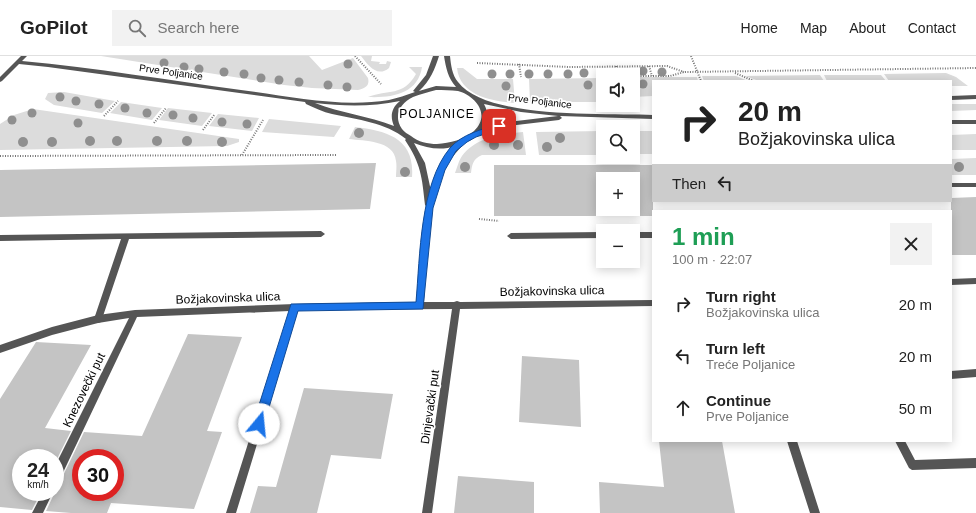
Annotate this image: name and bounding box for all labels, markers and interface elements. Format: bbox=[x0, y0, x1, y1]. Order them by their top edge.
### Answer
search box bbox=[112, 10, 392, 46]
text: GoPilot bbox=[20, 17, 88, 38]
icon: search bbox=[126, 17, 148, 39]
text: Search here bbox=[158, 19, 239, 36]
text: Home bbox=[741, 20, 778, 36]
text: Map bbox=[800, 20, 827, 36]
text: About bbox=[849, 20, 886, 36]
text: Contact bbox=[908, 20, 956, 36]
street label: Prve Poljanice bbox=[139, 62, 204, 82]
map controls bbox=[596, 68, 640, 268]
button: sound bbox=[596, 68, 640, 112]
street label: Prve Poljanice bbox=[508, 92, 573, 110]
icon: right bbox=[672, 96, 724, 148]
text: 20 m bbox=[738, 96, 802, 127]
district label: POLJANICE bbox=[399, 107, 475, 121]
pin bbox=[482, 109, 516, 143]
icon: arrive bbox=[488, 115, 510, 137]
button: search bbox=[596, 120, 640, 164]
text: Božjakovinska ulica bbox=[738, 129, 895, 149]
button: + bbox=[596, 172, 640, 216]
icon: left bbox=[714, 172, 736, 194]
text: Then bbox=[672, 175, 706, 192]
text: 1 min bbox=[672, 223, 735, 250]
button: close bbox=[890, 223, 932, 265]
button: − bbox=[596, 224, 640, 268]
text: 100 m · 22:07 bbox=[672, 252, 752, 267]
street label: Božjakovinska ulica bbox=[500, 283, 605, 299]
text: Turn right bbox=[706, 288, 776, 305]
street label: Božjakovinska ulica bbox=[175, 289, 281, 307]
icon: right bbox=[672, 293, 694, 315]
text: 20 m bbox=[899, 296, 932, 313]
text: Božjakovinska ulica bbox=[706, 305, 819, 320]
text: Turn left bbox=[706, 340, 765, 357]
icon: left bbox=[672, 345, 694, 367]
text: 20 m bbox=[899, 348, 932, 365]
street label: Knezovečki put bbox=[60, 350, 108, 430]
text: Treće Poljanice bbox=[706, 357, 795, 372]
street label: Dinjevački put bbox=[418, 368, 442, 445]
text: Continue bbox=[706, 392, 771, 409]
icon: ahead bbox=[672, 397, 694, 419]
text: 50 m bbox=[899, 400, 932, 417]
position arrow bbox=[238, 403, 280, 445]
text: Prve Poljanice bbox=[706, 409, 789, 424]
speed limit sign: 30 bbox=[72, 449, 124, 501]
text: 24 bbox=[27, 459, 49, 481]
text: km/h bbox=[27, 479, 49, 490]

